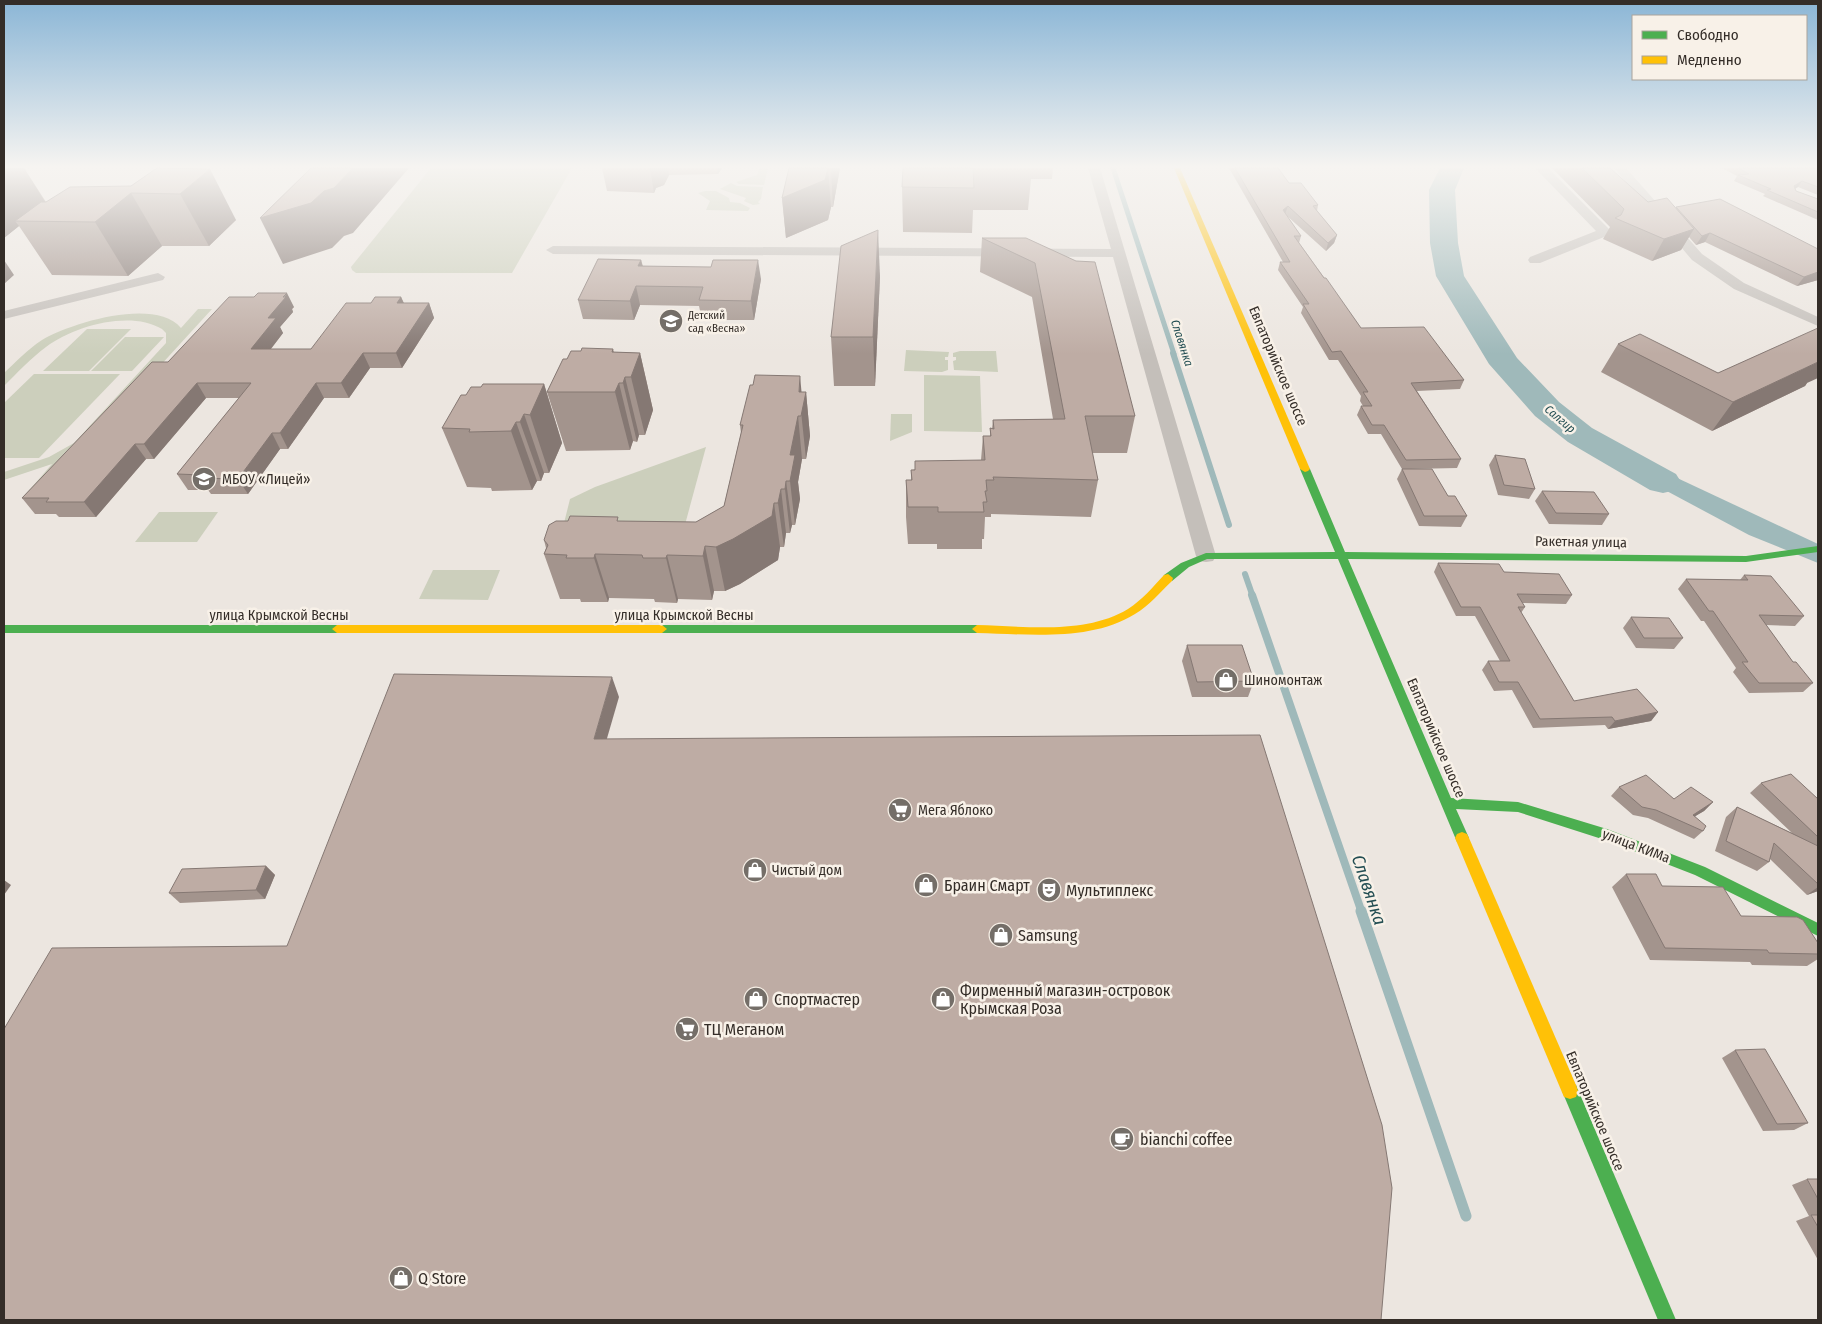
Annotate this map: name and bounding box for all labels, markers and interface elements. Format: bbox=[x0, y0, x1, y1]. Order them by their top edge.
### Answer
legend bbox=[1632, 15, 1807, 80]
text: Свободно bbox=[1677, 26, 1739, 44]
text: Медленно bbox=[1677, 51, 1742, 69]
street label: Евпаторийское шоссе bbox=[1245, 304, 1311, 428]
school or university icon: Детский сад «Весна» bbox=[658, 308, 684, 334]
place label: Детский сад «Весна» bbox=[687, 309, 745, 335]
water label: Славянка bbox=[1168, 318, 1196, 368]
water label: Салгир bbox=[1542, 402, 1578, 436]
school or university icon: МБОУ «Лицей» bbox=[191, 466, 217, 492]
place label: МБОУ «Лицей» bbox=[222, 471, 311, 488]
street label: Ракетная улица bbox=[1535, 533, 1627, 551]
street label: улица Крымской Весны bbox=[209, 607, 349, 624]
street label: улица Крымской Весны bbox=[614, 607, 754, 624]
shop icon: Шиномонтаж bbox=[1213, 667, 1239, 693]
place label: Шиномонтаж bbox=[1244, 672, 1322, 689]
street label: Евпаторийское шоссе bbox=[1403, 676, 1469, 800]
supermarket icon: Мега Яблоко bbox=[887, 797, 913, 823]
place label: Мега Яблоко bbox=[918, 802, 993, 819]
street label: улица КИМа bbox=[1600, 825, 1672, 867]
water label: Славянка bbox=[1347, 852, 1391, 928]
shop icon: Чистый дом bbox=[742, 857, 768, 883]
place label: Чистый дом bbox=[772, 862, 842, 879]
shop icon: Браин Смарт bbox=[913, 872, 939, 898]
place label: Браин Смарт bbox=[944, 876, 1030, 895]
theatre icon: Мультиплекс bbox=[1036, 877, 1062, 903]
place label: Мультиплекс bbox=[1066, 881, 1153, 900]
shop icon: Samsung bbox=[988, 922, 1014, 948]
place label: Samsung bbox=[1018, 926, 1078, 945]
place label: Фирменный магазин-островок Крымская Роза bbox=[960, 981, 1171, 1018]
shop icon: Спортмастер bbox=[743, 986, 769, 1012]
shop icon: Фирменный магазин-островок Крымская Роза bbox=[930, 986, 956, 1012]
place label: Спортмастер bbox=[774, 990, 860, 1009]
supermarket icon: ТЦ Меганом bbox=[674, 1016, 700, 1042]
place label: ТЦ Меганом bbox=[704, 1020, 784, 1039]
street label: Евпаторийское шоссе bbox=[1562, 1049, 1628, 1173]
cafe icon: bianchi coffee bbox=[1109, 1126, 1135, 1152]
place label: bianchi coffee bbox=[1140, 1130, 1232, 1149]
shop icon: Q Store bbox=[388, 1265, 414, 1291]
place label: Q Store bbox=[418, 1269, 466, 1288]

